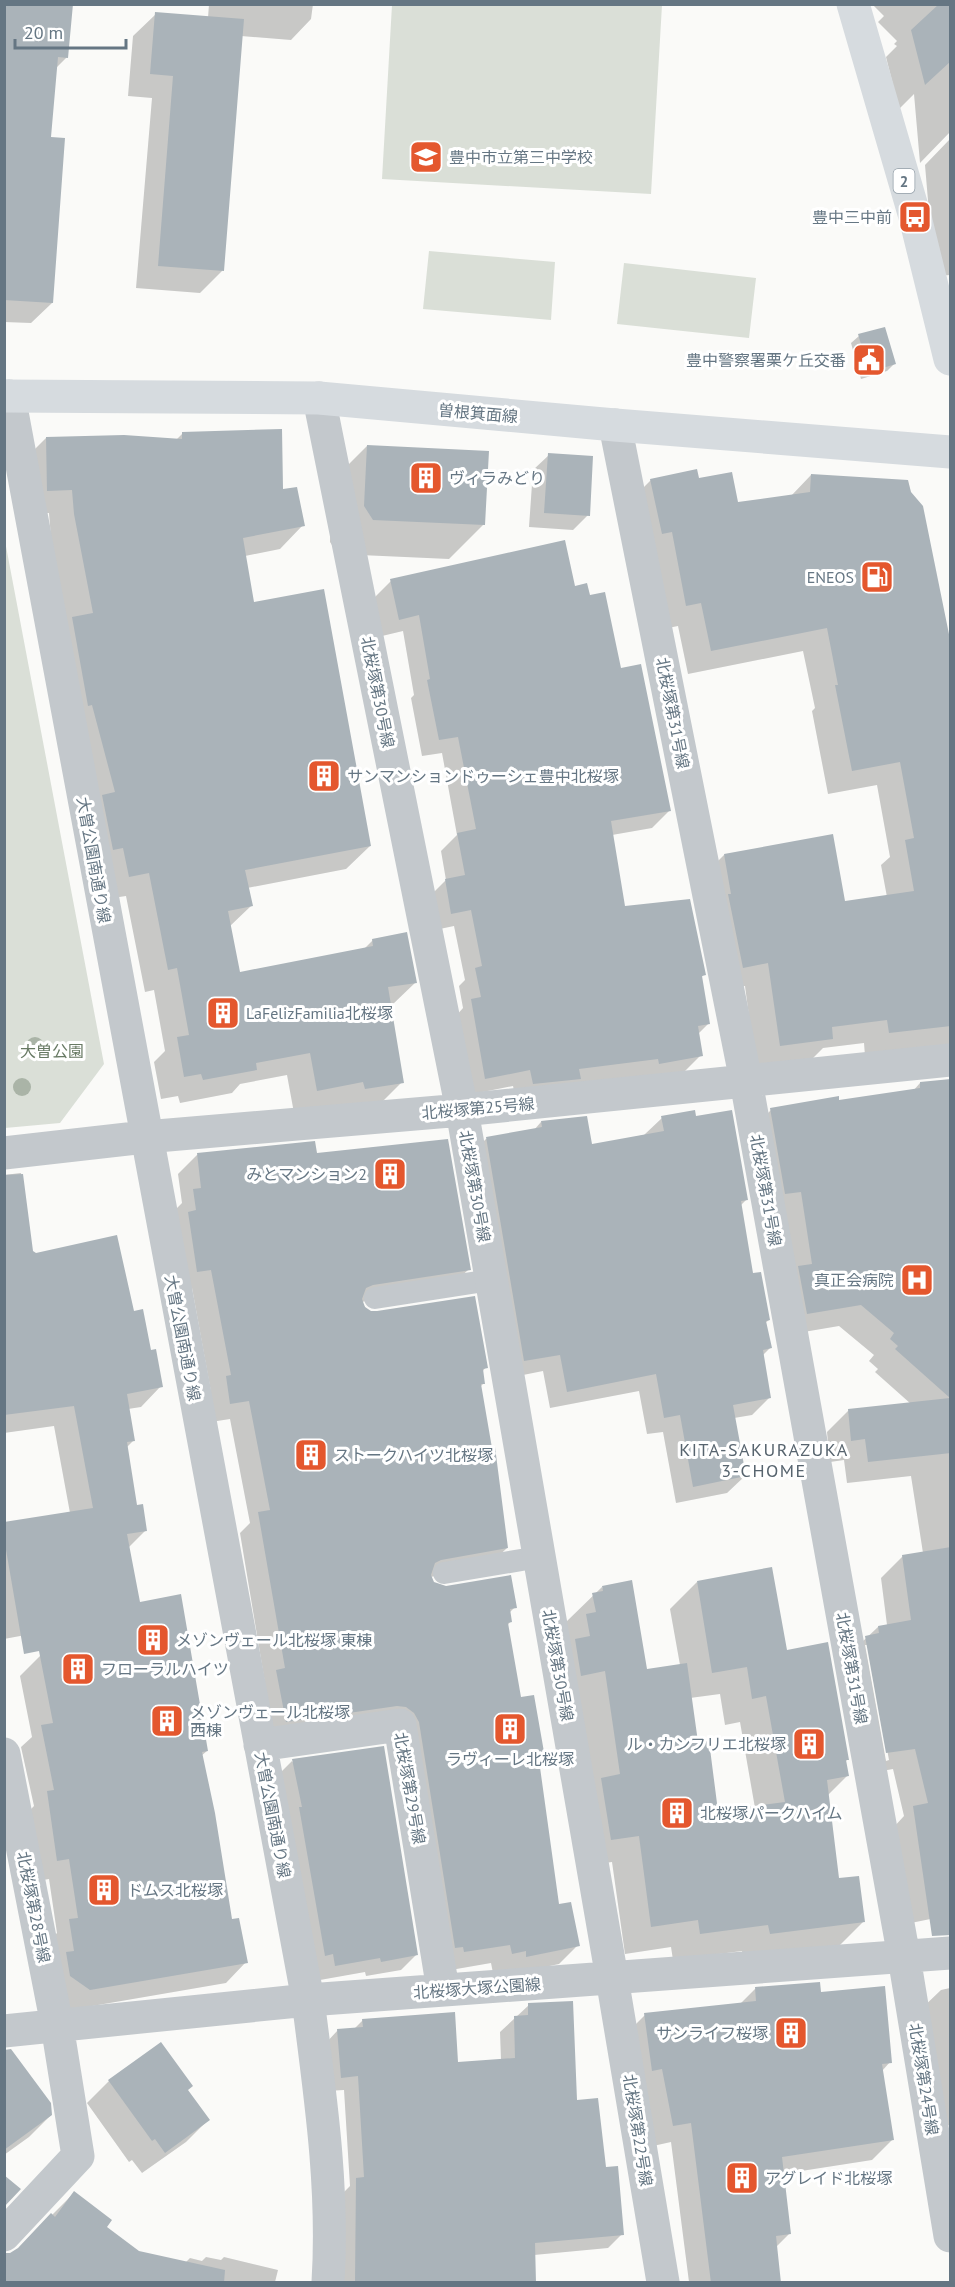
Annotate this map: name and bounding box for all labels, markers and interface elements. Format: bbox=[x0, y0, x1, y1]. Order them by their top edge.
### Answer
scale bar bbox=[15, 12, 126, 50]
text: 20 m bbox=[24, 21, 63, 44]
school or university icon: 豊中市立第三中学校 bbox=[408, 139, 444, 175]
place label: 豊中市立第三中学校 bbox=[449, 147, 593, 167]
road number: 2 bbox=[894, 169, 914, 193]
bus stop icon: 豊中三中前 bbox=[897, 199, 933, 235]
place label: 豊中三中前 bbox=[812, 207, 892, 227]
public building icon: 豊中警察署栗ケ丘交番 bbox=[851, 342, 887, 378]
place label: 豊中警察署栗ケ丘交番 bbox=[686, 350, 846, 370]
street label: 曽根箕面線 bbox=[437, 400, 519, 426]
building icon: ヴィラみどり bbox=[408, 460, 444, 496]
place label: ヴィラみどり bbox=[449, 468, 545, 488]
fuel station icon: ENEOS bbox=[859, 559, 895, 595]
place label: ENEOS bbox=[807, 567, 854, 587]
street label: 北桜塚第30号線 bbox=[357, 634, 399, 750]
street label: 北桜塚第31号線 bbox=[652, 655, 694, 771]
building icon: サンマンションドゥーシェ豊中北桜塚 bbox=[306, 758, 342, 794]
place label: サンマンションドゥーシェ豊中北桜塚 bbox=[347, 766, 619, 786]
street label: 大曽公園南通り線 bbox=[73, 795, 115, 925]
building icon: LaFelizFamilia北桜塚 bbox=[205, 995, 241, 1031]
place label: LaFelizFamilia北桜塚 bbox=[246, 1003, 393, 1023]
park label: 大曽公園 bbox=[20, 1041, 84, 1061]
street label: 北桜塚第25号線 bbox=[421, 1093, 535, 1123]
street label: 北桜塚第30号線 bbox=[455, 1128, 495, 1244]
street label: 北桜塚第31号線 bbox=[746, 1132, 786, 1248]
building icon: みとマンション2 bbox=[372, 1156, 408, 1192]
place label: みとマンション2 bbox=[246, 1164, 367, 1184]
hospital icon: 真正会病院 bbox=[899, 1262, 935, 1298]
place label: 真正会病院 bbox=[814, 1270, 894, 1290]
street label: 大曽公園南通り線 bbox=[161, 1273, 205, 1403]
building icon: ストークハイツ北桜塚 bbox=[293, 1437, 329, 1473]
district label: KITA-SAKURAZUKA 3-CHOME bbox=[679, 1438, 849, 1482]
place label: ストークハイツ北桜塚 bbox=[334, 1445, 493, 1465]
street label: 北桜塚第30号線 bbox=[538, 1607, 578, 1723]
street label: 北桜塚第31号線 bbox=[832, 1610, 872, 1726]
building icon: メゾンヴェール北桜塚 東棟 bbox=[135, 1622, 171, 1658]
place label: メゾンヴェール北桜塚 東棟 bbox=[176, 1630, 372, 1650]
building icon: フローラルハイツ bbox=[60, 1651, 96, 1687]
place label: フローラルハイツ bbox=[101, 1659, 229, 1679]
place label: メゾンヴェール北桜塚 西棟 bbox=[190, 1702, 350, 1740]
building icon: メゾンヴェール北桜塚 西棟 bbox=[149, 1703, 185, 1739]
building icon: ラヴィーレ北桜塚 bbox=[492, 1711, 528, 1747]
building icon: ル・カンフリエ北桜塚 bbox=[791, 1726, 827, 1762]
street label: 北桜塚第29号線 bbox=[390, 1730, 430, 1846]
place label: ル・カンフリエ北桜塚 bbox=[626, 1734, 786, 1754]
place label: ラヴィーレ北桜塚 bbox=[446, 1749, 574, 1769]
street label: 大曽公園南通り線 bbox=[251, 1750, 295, 1880]
building icon: 北桜塚パークハイム bbox=[659, 1795, 695, 1831]
place label: 北桜塚パークハイム bbox=[700, 1803, 843, 1823]
street label: 北桜塚第28号線 bbox=[13, 1849, 55, 1965]
building icon: ドムス北桜塚 bbox=[86, 1872, 122, 1908]
place label: ドムス北桜塚 bbox=[127, 1880, 223, 1900]
street label: 北桜塚大塚公園線 bbox=[412, 1974, 542, 2002]
building icon: サンライフ桜塚 bbox=[773, 2015, 809, 2051]
street label: 北桜塚第24号線 bbox=[905, 2021, 943, 2137]
place label: サンライフ桜塚 bbox=[656, 2023, 768, 2043]
street label: 北桜塚第22号線 bbox=[619, 2072, 657, 2188]
building icon: アグレイド北桜塚 bbox=[724, 2160, 760, 2196]
place label: アグレイド北桜塚 bbox=[765, 2168, 892, 2188]

